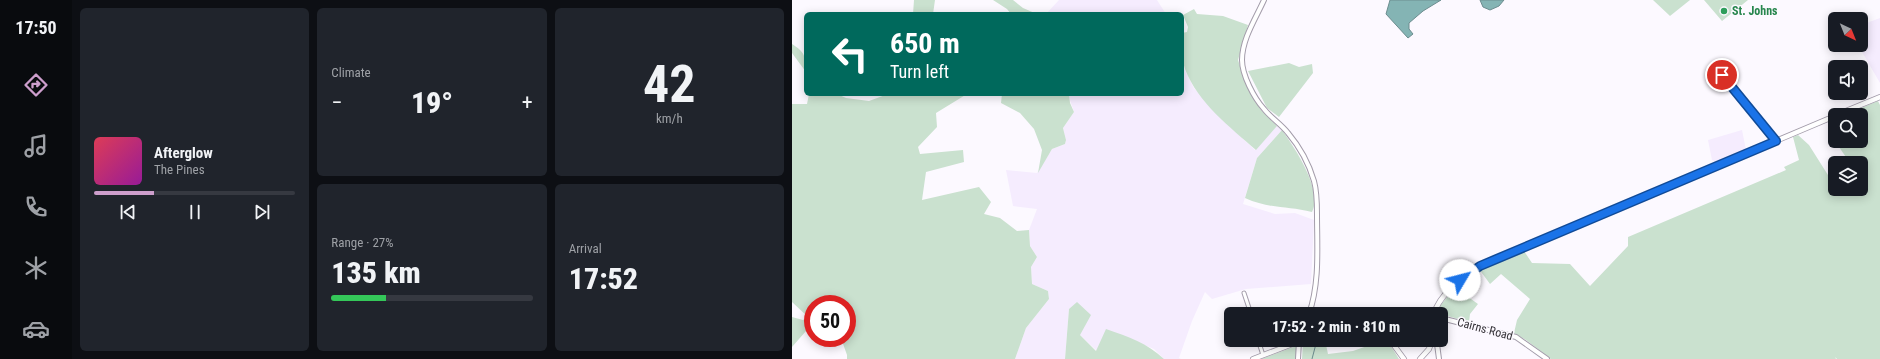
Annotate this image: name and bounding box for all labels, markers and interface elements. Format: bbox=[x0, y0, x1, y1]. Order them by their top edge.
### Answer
place label: St. Johns bbox=[1732, 4, 1778, 18]
marker: St. Johns bbox=[1719, 6, 1729, 16]
north arrow bbox=[1828, 12, 1868, 52]
map controls bbox=[1828, 12, 1868, 196]
text: 17:50 bbox=[15, 17, 57, 38]
text: 650 m bbox=[890, 27, 960, 60]
icon: left bbox=[824, 28, 876, 80]
text: 42 bbox=[643, 54, 696, 115]
pin bbox=[1705, 58, 1739, 92]
button: sound bbox=[1828, 60, 1868, 100]
text: Turn left bbox=[890, 61, 949, 82]
icon: arrive bbox=[1711, 64, 1733, 86]
text: Climate bbox=[331, 65, 371, 80]
icon: directions bbox=[22, 71, 50, 99]
text: 19° bbox=[411, 85, 453, 120]
text: − bbox=[331, 90, 342, 115]
text: + bbox=[522, 90, 533, 115]
button: search bbox=[1828, 108, 1868, 148]
text: km/h bbox=[656, 111, 683, 126]
icon: music bbox=[22, 132, 50, 160]
text: Afterglow bbox=[154, 144, 213, 162]
button: layers bbox=[1828, 156, 1868, 196]
text: The Pines bbox=[154, 162, 205, 177]
icon: phone bbox=[22, 193, 50, 221]
icon: previous bbox=[117, 201, 139, 223]
icon: pause bbox=[184, 201, 206, 223]
icon: next bbox=[251, 201, 273, 223]
text: Range · 27% bbox=[331, 235, 393, 250]
text: Arrival bbox=[569, 241, 602, 256]
icon: climate bbox=[22, 254, 50, 282]
text: 135 km bbox=[331, 255, 421, 290]
position arrow bbox=[1439, 259, 1481, 301]
text: 17:52 bbox=[569, 261, 638, 296]
speed limit sign: 50 bbox=[804, 295, 856, 347]
icon: car bbox=[22, 315, 50, 343]
street label: Cairns Road bbox=[1456, 315, 1514, 343]
text: 17:52 · 2 min · 810 m bbox=[1272, 318, 1400, 336]

